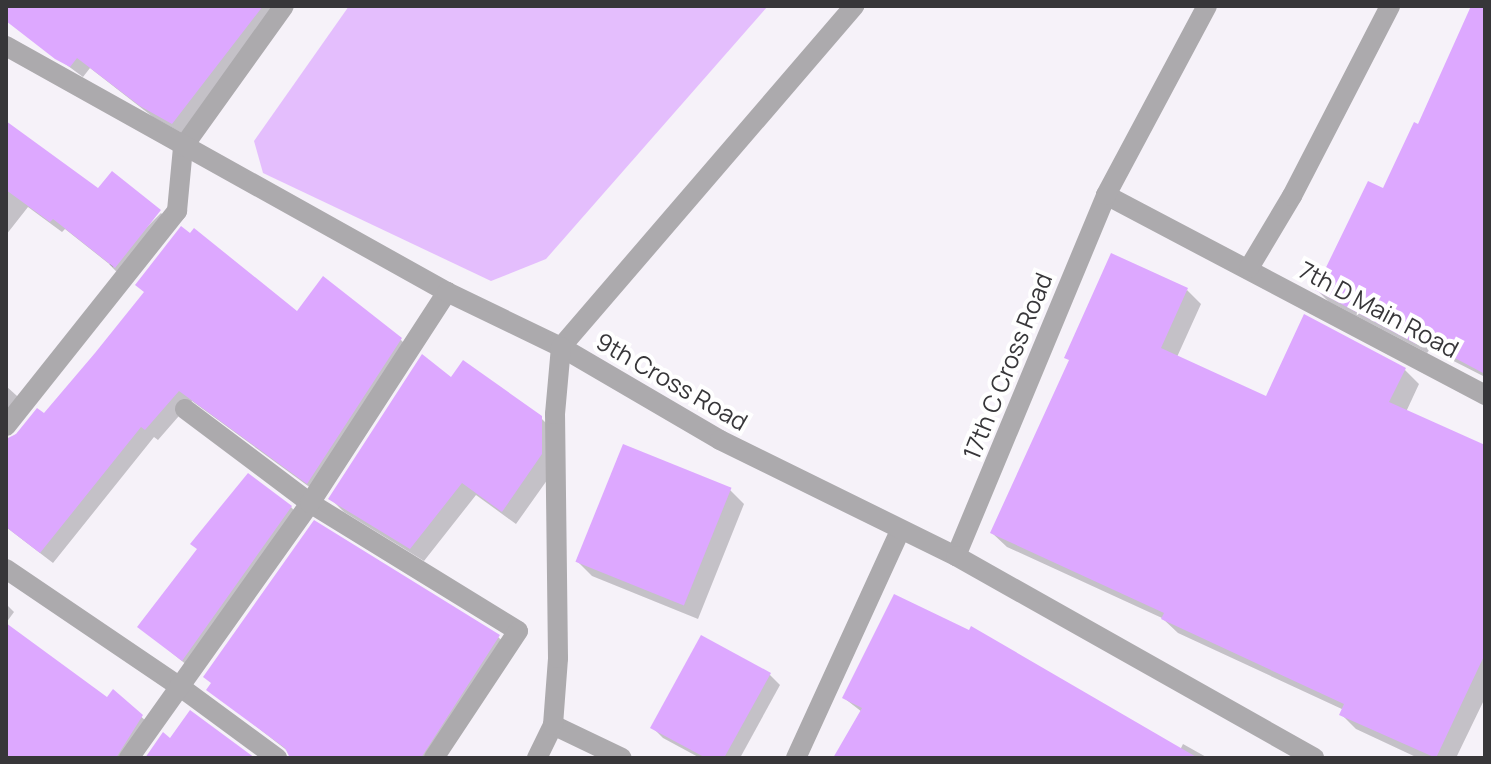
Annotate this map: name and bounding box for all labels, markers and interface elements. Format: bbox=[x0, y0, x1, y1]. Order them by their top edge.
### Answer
street label: 7th D Main Road bbox=[1294, 255, 1464, 363]
street label: 17th C Cross Road bbox=[956, 269, 1058, 463]
street label: 9th Cross Road bbox=[591, 326, 753, 436]

